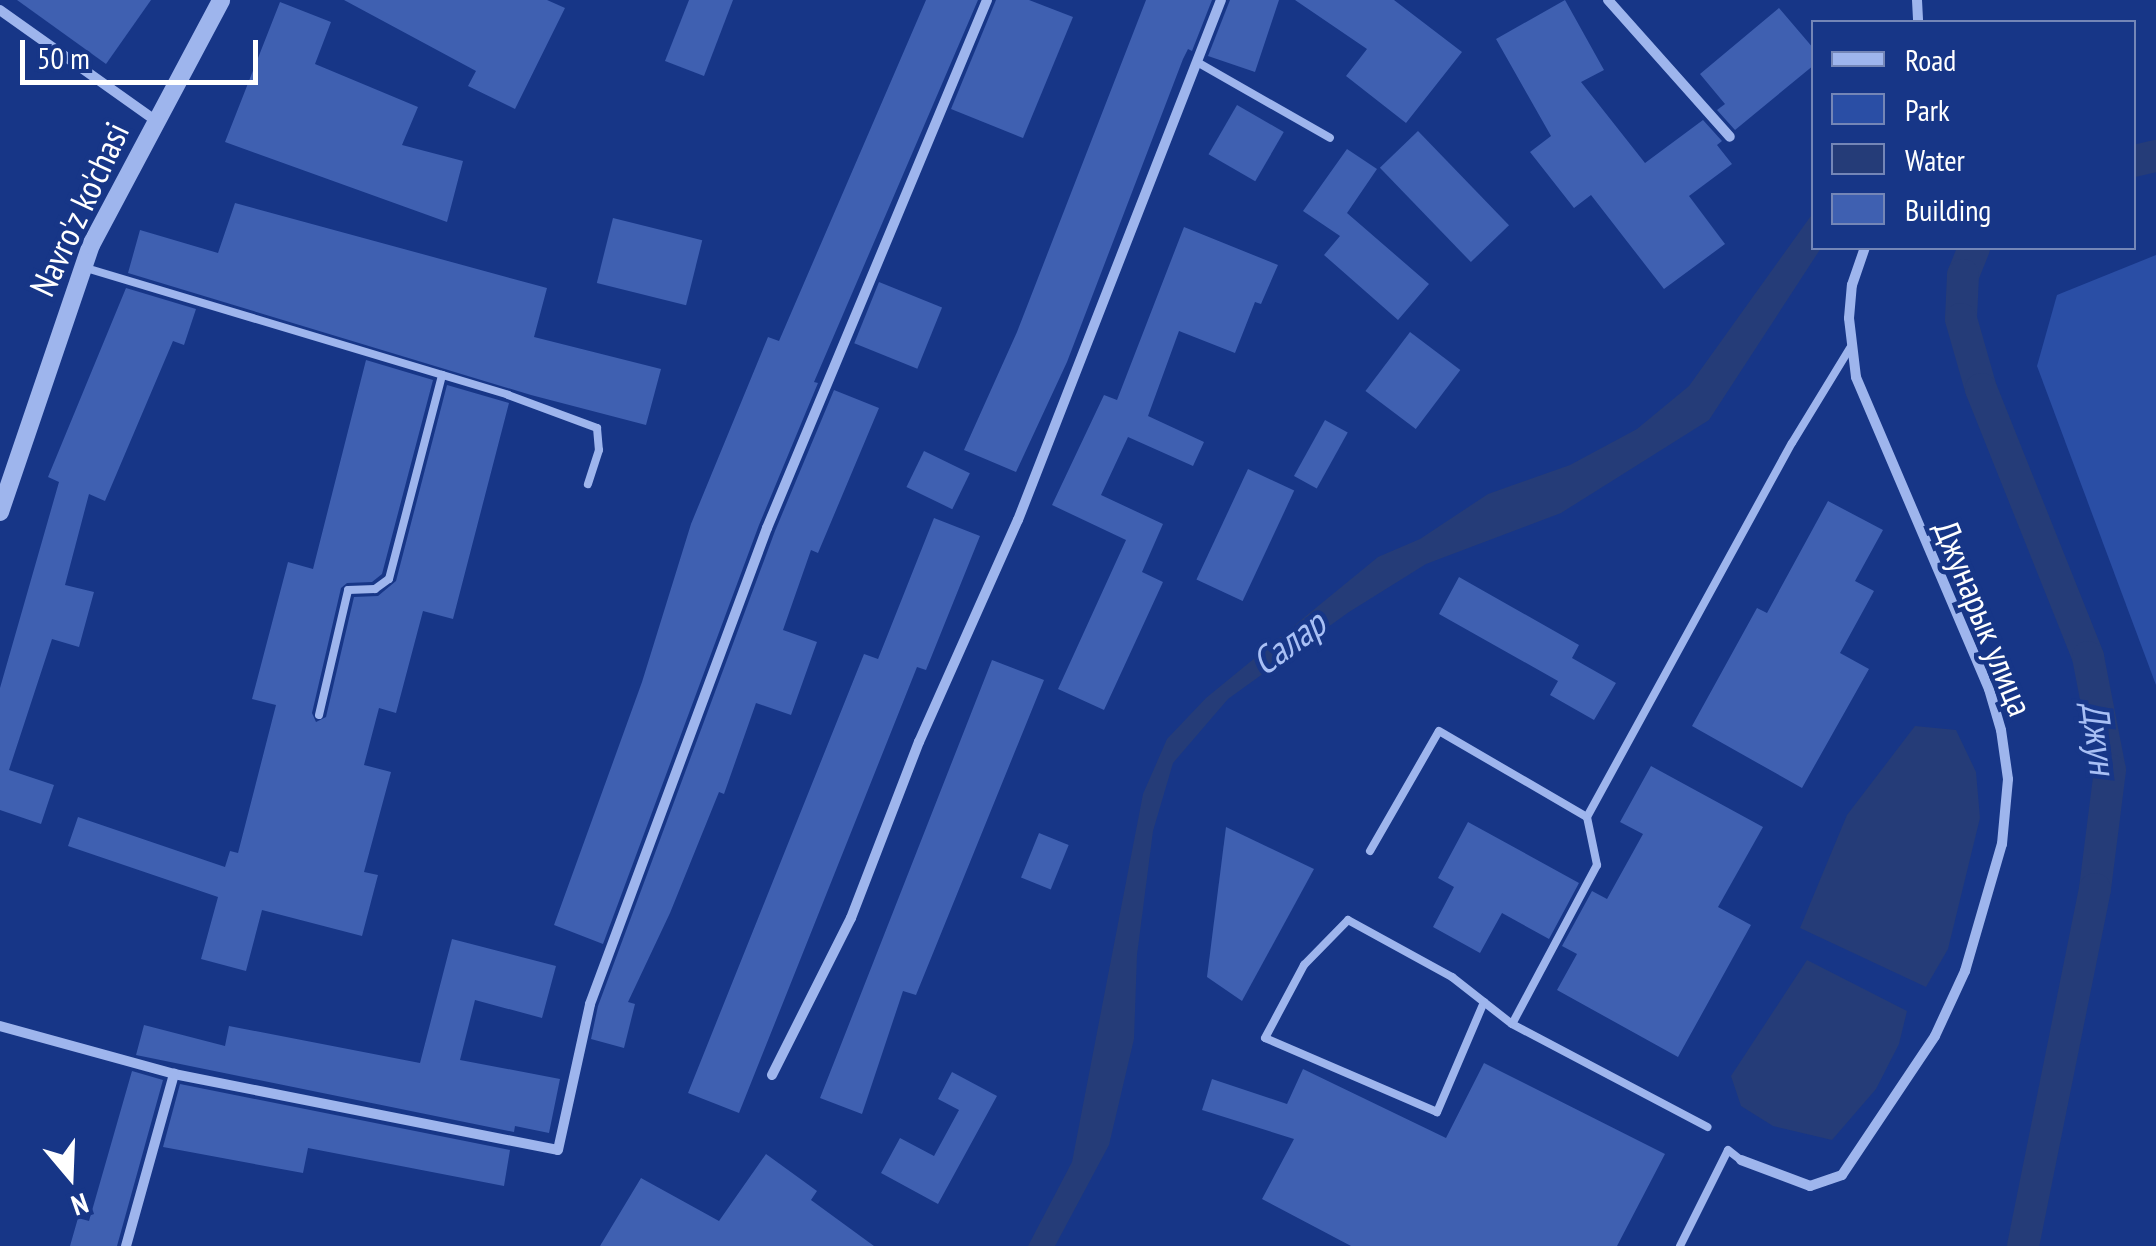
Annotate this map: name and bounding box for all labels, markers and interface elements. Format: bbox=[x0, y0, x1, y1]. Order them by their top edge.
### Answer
scale bar bbox=[25, 20, 262, 82]
legend bbox=[1811, 20, 2136, 250]
text: 50 m bbox=[37, 38, 90, 77]
text: Road bbox=[1905, 40, 1956, 79]
text: Park bbox=[1905, 90, 1950, 129]
street label: Navro'z ko'chasi bbox=[20, 115, 138, 303]
text: Water bbox=[1905, 140, 1965, 179]
text: Building bbox=[1905, 190, 1991, 229]
street label: Джунарык улица bbox=[1926, 514, 2042, 722]
water label: Салар bbox=[1242, 600, 1334, 684]
water label: Джун bbox=[2073, 700, 2127, 776]
north arrow bbox=[20, 1126, 120, 1226]
text: N bbox=[67, 1185, 93, 1225]

